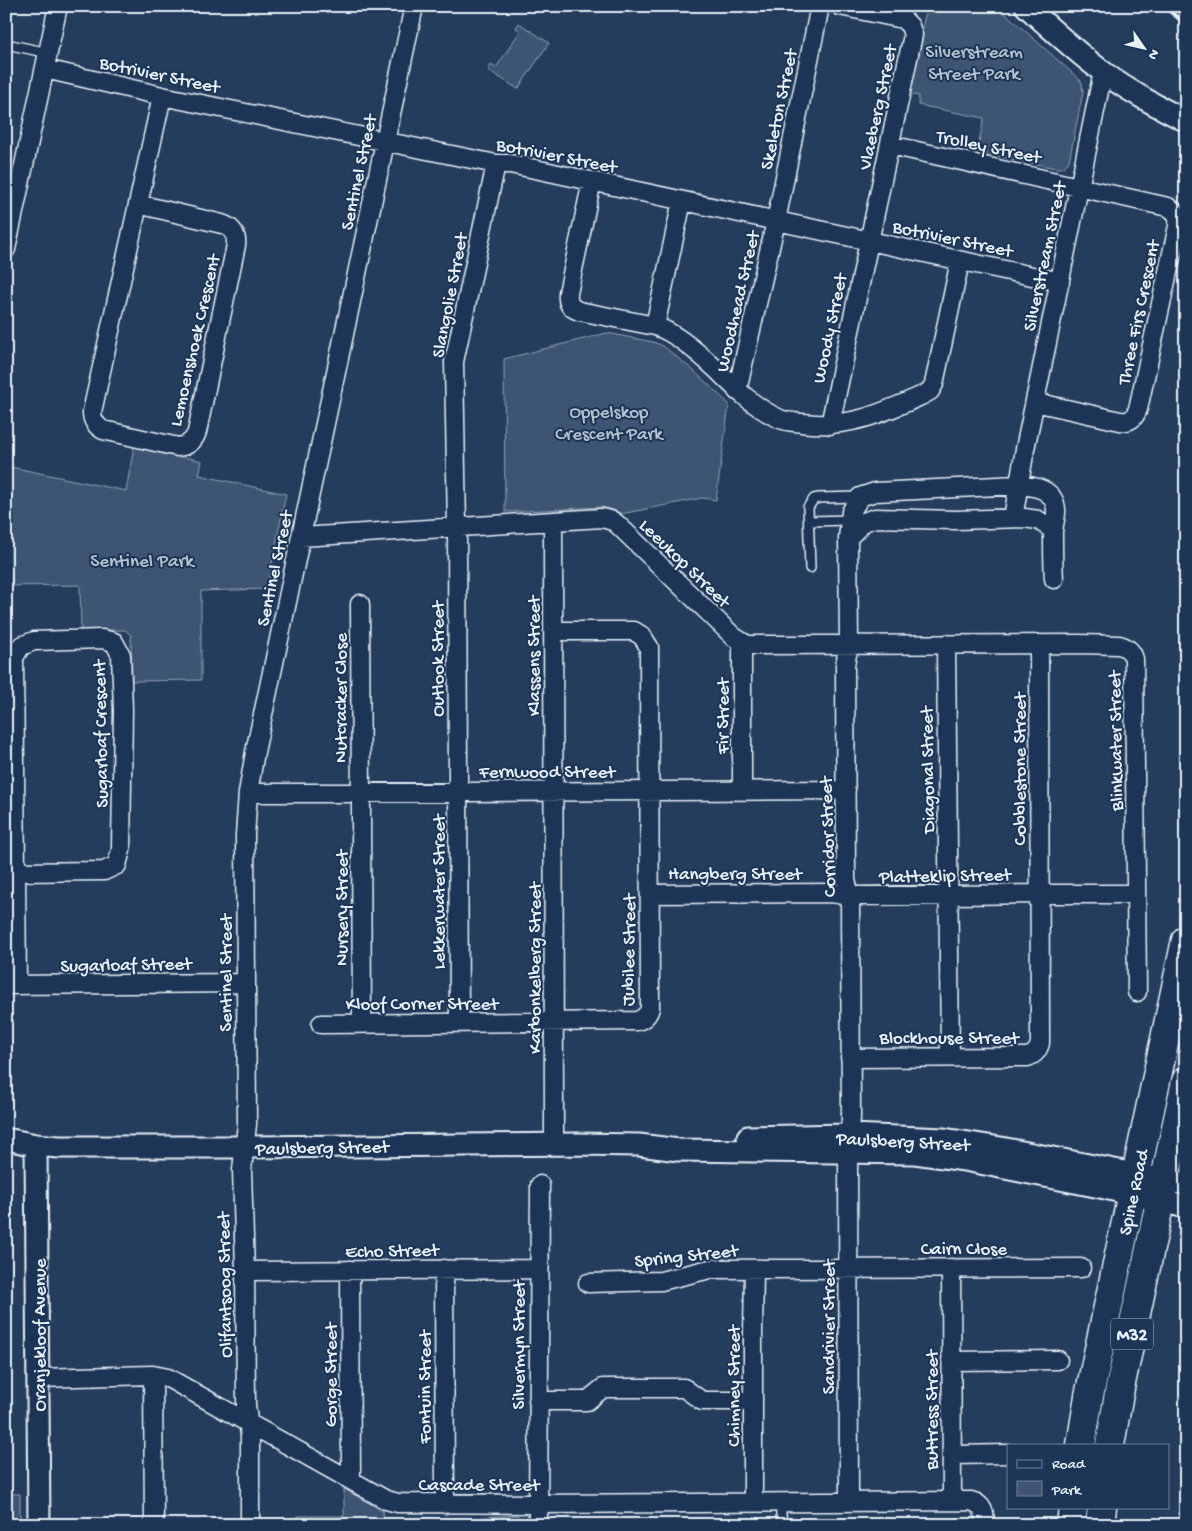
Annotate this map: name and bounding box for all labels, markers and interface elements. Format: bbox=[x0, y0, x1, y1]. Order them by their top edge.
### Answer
north arrow bbox=[1120, 22, 1170, 72]
street label: Vlaeberg Street bbox=[855, 41, 904, 174]
park label: Silverstream Street Park bbox=[925, 42, 1023, 87]
street label: Skeleton Street bbox=[756, 45, 805, 172]
text: N bbox=[1143, 45, 1162, 62]
street label: Botrivier Street bbox=[96, 52, 224, 101]
street label: Sentinel Street bbox=[337, 111, 384, 233]
street label: Trolley Street bbox=[933, 126, 1045, 171]
street label: Botrivier Street bbox=[493, 134, 621, 181]
street label: Silverstream Street bbox=[1019, 178, 1074, 334]
street label: Botrivier Street bbox=[889, 216, 1017, 265]
street label: Woodhead Street bbox=[712, 227, 767, 374]
street label: Slangolie Street bbox=[428, 229, 475, 360]
street label: Three Firs Crescent bbox=[1114, 236, 1167, 388]
street label: Lemoenshoek Crescent bbox=[165, 250, 228, 429]
street label: Woody Street bbox=[809, 270, 855, 386]
park label: Oppelskop Crescent Park bbox=[555, 402, 664, 447]
street label: Sentinel Street bbox=[253, 507, 300, 629]
street label: Leeukop Street bbox=[633, 515, 736, 615]
park label: Sentinel Park bbox=[90, 551, 195, 574]
street label: Klassens Street bbox=[524, 594, 547, 716]
street label: Outlook Street bbox=[428, 599, 451, 717]
street label: Nutcracker Close bbox=[331, 633, 354, 763]
street label: Sugarloaf Crescent bbox=[90, 658, 115, 808]
street label: Blinkwater Street bbox=[1105, 668, 1130, 812]
street label: Fir Street bbox=[713, 676, 736, 755]
street label: Cobblestone Street bbox=[1010, 690, 1033, 845]
street label: Diagonal Street bbox=[917, 704, 942, 835]
street label: Fernwood Street bbox=[478, 762, 617, 785]
street label: Corridor Street bbox=[816, 774, 843, 898]
street label: Lekkerwater Street bbox=[429, 812, 452, 969]
street label: Nursery Street bbox=[332, 848, 355, 966]
street label: Hangberg Street bbox=[668, 864, 804, 887]
street label: Platteklip Street bbox=[878, 865, 1013, 890]
street label: Karbonkelberg Street bbox=[525, 880, 548, 1054]
street label: Jubilee Street bbox=[618, 892, 643, 1006]
street label: Sentinel Street bbox=[216, 912, 239, 1032]
street label: Sugarloaf Street bbox=[60, 954, 194, 979]
street label: Kloof Corner Street bbox=[346, 994, 500, 1017]
street label: Blockhouse Street bbox=[878, 1028, 1021, 1051]
street label: Paulsberg Street bbox=[834, 1128, 972, 1159]
street label: Paulsberg Street bbox=[254, 1137, 391, 1162]
street label: Spine Road bbox=[1115, 1146, 1156, 1238]
street label: Olifantsoog Street bbox=[214, 1210, 239, 1358]
street label: Cairn Close bbox=[921, 1239, 1007, 1262]
street label: Echo Street bbox=[345, 1240, 441, 1265]
street label: Spring Street bbox=[633, 1240, 742, 1274]
street label: Sandrivier Street bbox=[819, 1257, 842, 1394]
street label: Oranjekloof Avenue bbox=[30, 1258, 53, 1411]
street label: Silvermyn Street bbox=[509, 1278, 532, 1410]
road number: M32 bbox=[1111, 1318, 1153, 1350]
street label: Gorge Street bbox=[321, 1321, 344, 1427]
street label: Chimney Street bbox=[724, 1323, 747, 1447]
street label: Fontuin Street bbox=[415, 1328, 438, 1445]
street label: Buttress Street bbox=[922, 1348, 945, 1471]
legend bbox=[1007, 1444, 1170, 1508]
text: Road bbox=[1052, 1456, 1086, 1474]
street label: Cascade Street bbox=[419, 1475, 542, 1498]
text: Park bbox=[1051, 1482, 1082, 1500]

